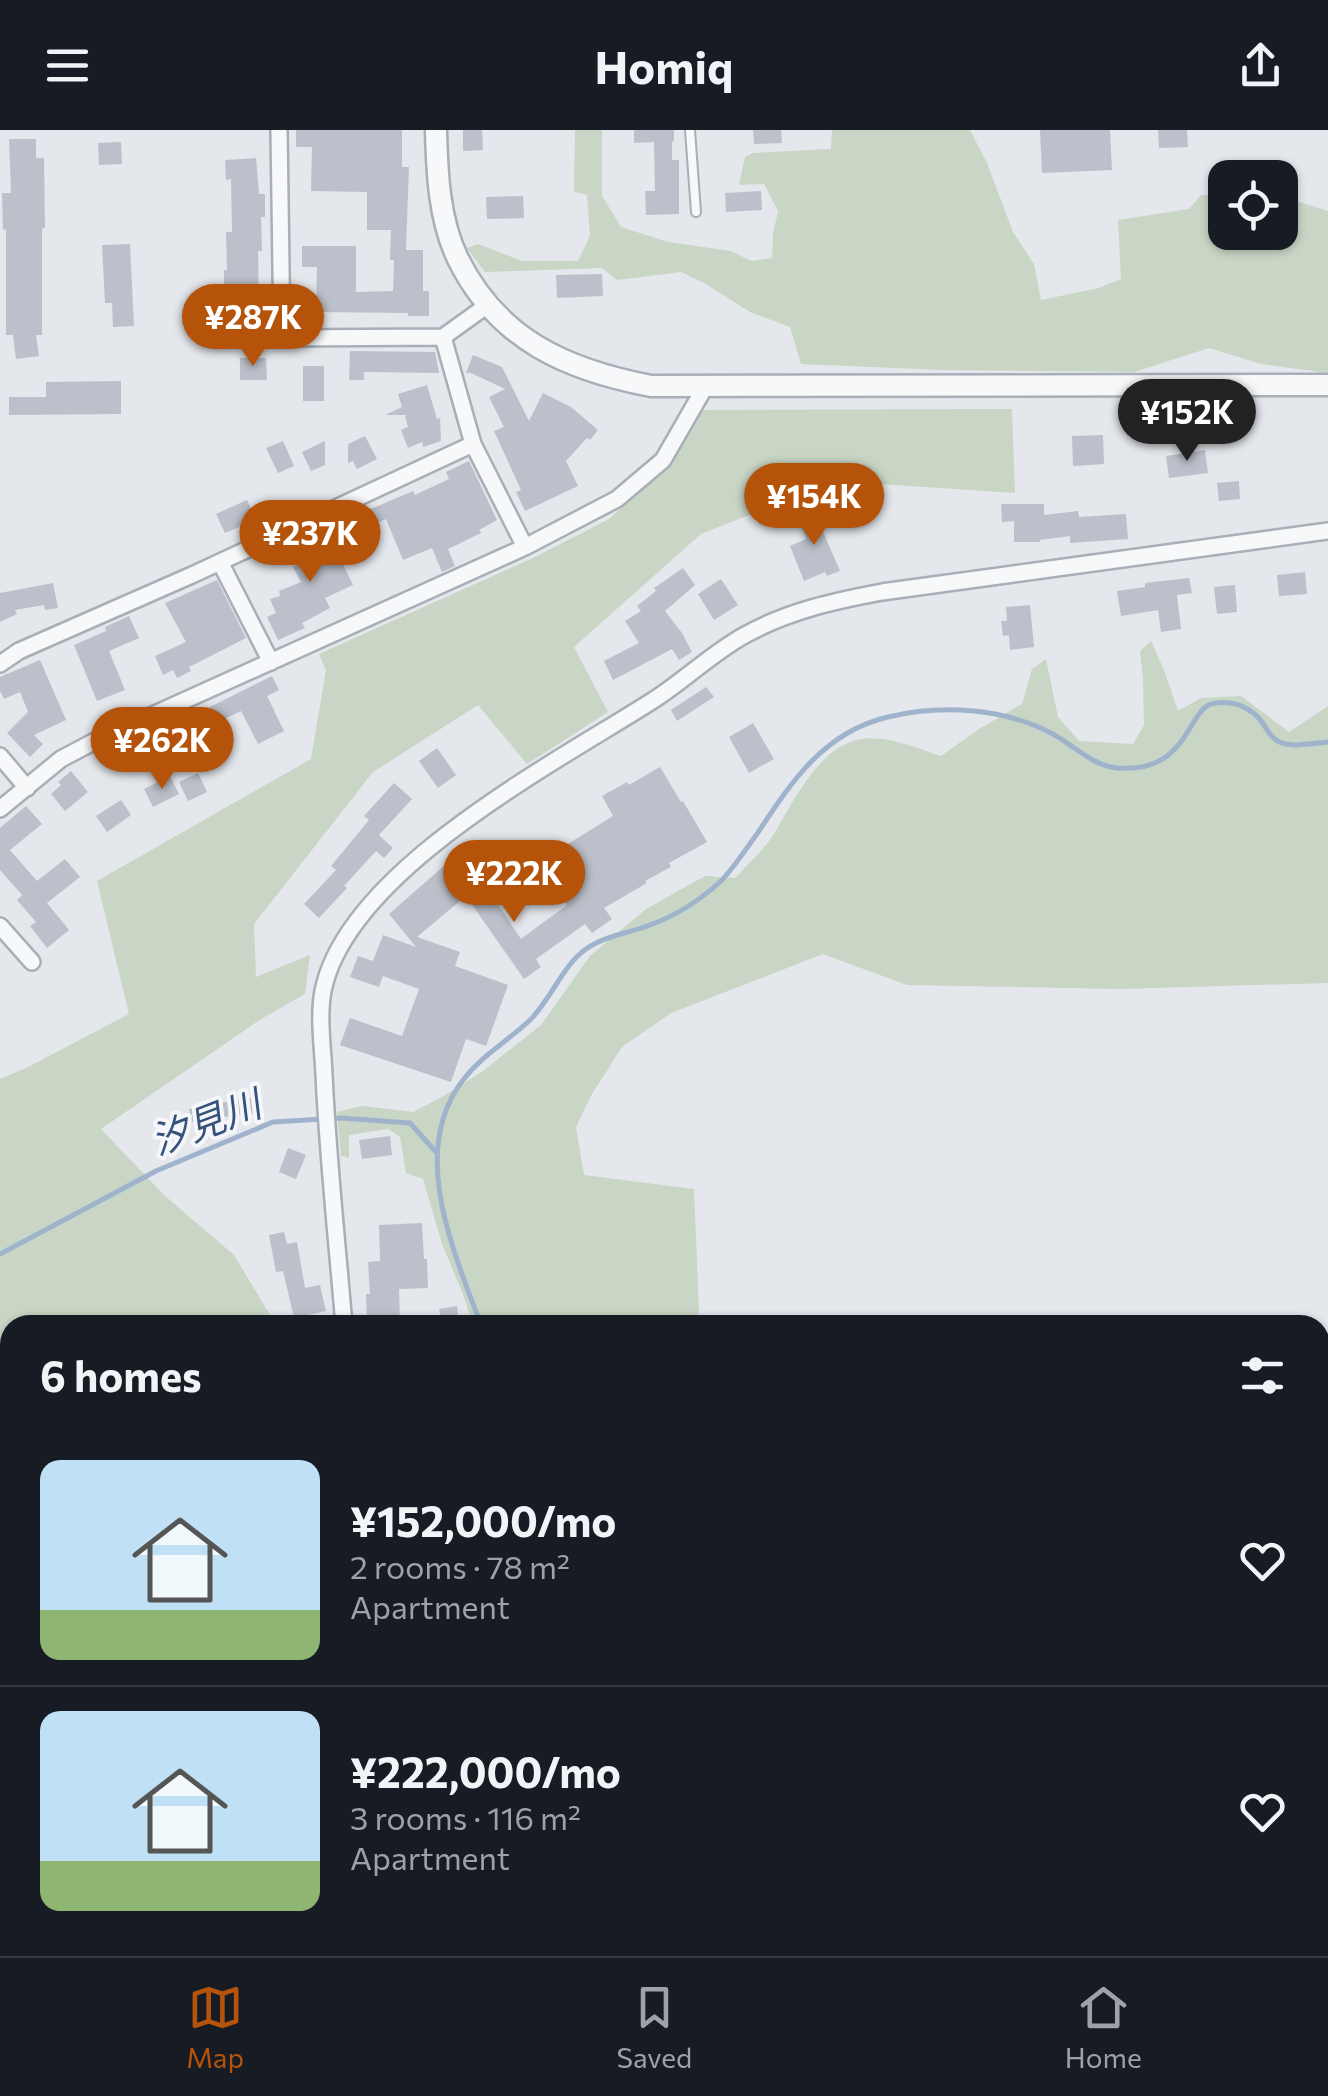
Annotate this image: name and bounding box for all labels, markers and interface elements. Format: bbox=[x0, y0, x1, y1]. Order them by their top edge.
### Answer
icon: menu bbox=[40, 38, 95, 93]
text: Homiq bbox=[595, 38, 733, 93]
icon: share bbox=[1233, 38, 1288, 93]
map controls bbox=[1208, 160, 1298, 250]
button: locate bbox=[1208, 160, 1298, 250]
pin: ¥287K bbox=[183, 284, 323, 369]
text: ¥287K bbox=[204, 296, 302, 336]
pin: ¥152K bbox=[1117, 379, 1257, 464]
text: ¥152K bbox=[1140, 391, 1234, 431]
pin: ¥154K bbox=[744, 463, 884, 548]
text: ¥154K bbox=[766, 475, 862, 515]
pin: ¥237K bbox=[240, 500, 380, 585]
text: ¥237K bbox=[261, 512, 359, 552]
pin: ¥262K bbox=[92, 707, 232, 792]
text: ¥262K bbox=[113, 719, 211, 759]
pin: ¥222K bbox=[444, 840, 584, 925]
text: ¥222K bbox=[465, 852, 563, 892]
water label: 汐見川 bbox=[143, 1077, 270, 1163]
icon: filters bbox=[1235, 1348, 1290, 1403]
text: 6 homes bbox=[40, 1349, 202, 1401]
text: ¥152,000/mo bbox=[350, 1494, 616, 1546]
icon: home bbox=[120, 1500, 240, 1620]
icon: heart bbox=[1235, 1533, 1290, 1588]
text: 2 rooms · 78 m² bbox=[350, 1546, 570, 1586]
text: Apartment bbox=[350, 1586, 510, 1626]
text: ¥222,000/mo bbox=[350, 1745, 621, 1797]
icon: home bbox=[120, 1751, 240, 1871]
icon: heart bbox=[1235, 1784, 1290, 1839]
text: 3 rooms · 116 m² bbox=[350, 1797, 581, 1837]
text: Apartment bbox=[350, 1837, 510, 1877]
tab: Map bbox=[186, 1980, 244, 2074]
tab: Saved bbox=[617, 1980, 692, 2074]
tab: Home bbox=[1065, 1980, 1142, 2074]

